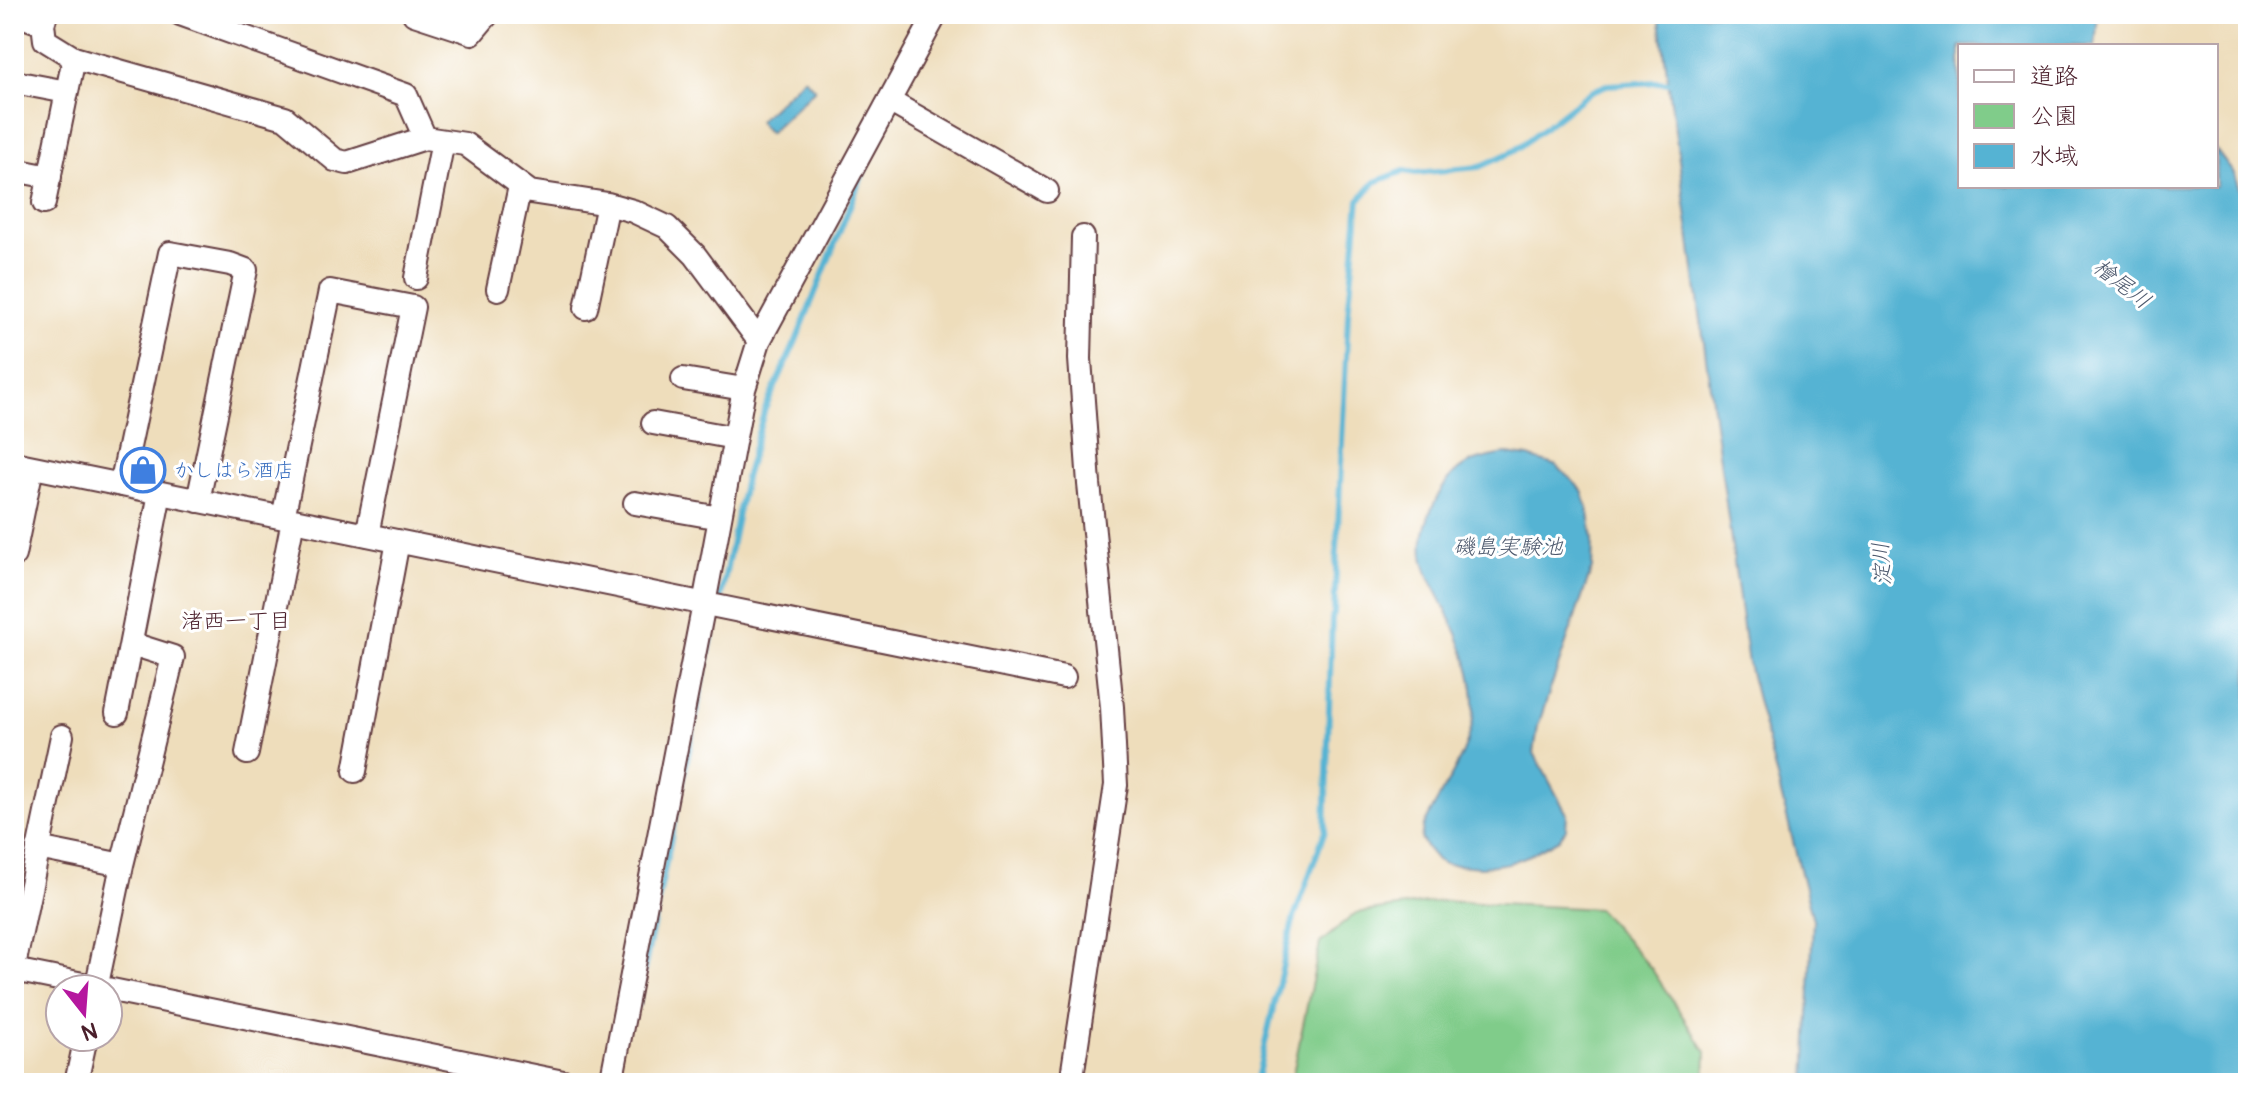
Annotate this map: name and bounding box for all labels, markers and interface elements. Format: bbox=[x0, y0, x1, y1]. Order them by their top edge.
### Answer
legend bbox=[1958, 44, 2218, 188]
text: 道路 bbox=[2030, 62, 2078, 91]
text: 公園 bbox=[2030, 102, 2078, 131]
text: 水域 bbox=[2030, 142, 2078, 171]
water label: 檜尾川 bbox=[2087, 253, 2157, 315]
shop icon: かしはら酒店 bbox=[119, 446, 167, 494]
place label: かしはら酒店 bbox=[174, 458, 294, 483]
water label: 磯島実験池 bbox=[1453, 533, 1564, 561]
water label: 淀川 bbox=[1866, 541, 1898, 587]
district label: 渚西一丁目 bbox=[181, 607, 291, 635]
north arrow bbox=[44, 973, 124, 1053]
text: N bbox=[78, 1016, 101, 1047]

